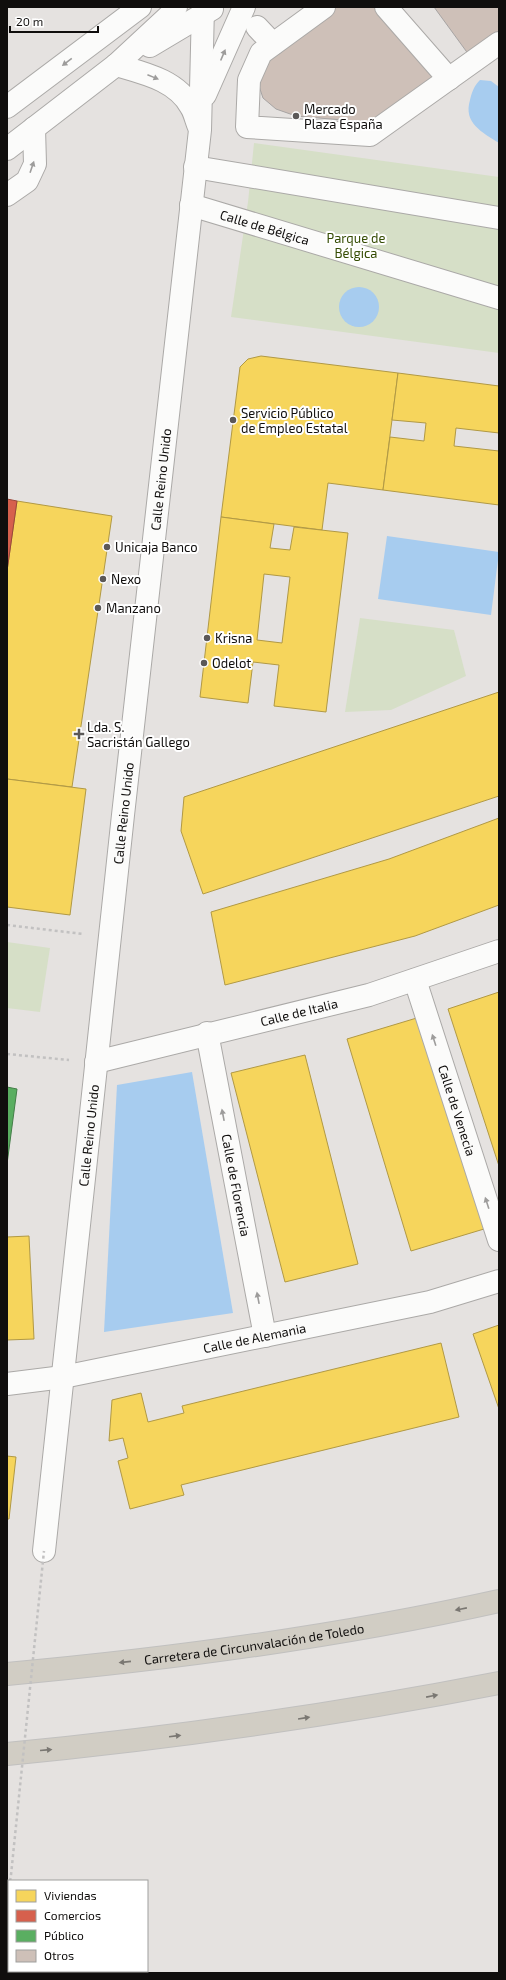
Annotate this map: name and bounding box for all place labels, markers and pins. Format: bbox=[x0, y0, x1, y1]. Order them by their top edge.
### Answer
place label: Mercado Plaza España bbox=[304, 101, 383, 132]
marker: Mercado Plaza España bbox=[291, 111, 301, 121]
place label: Servicio Público de Empleo Estatal bbox=[241, 405, 348, 436]
marker: Servicio Público de Empleo Estatal bbox=[228, 415, 238, 425]
place label: Unicaja Banco bbox=[115, 539, 198, 555]
marker: Unicaja Banco bbox=[102, 542, 112, 552]
place label: Nexo bbox=[111, 571, 141, 587]
marker: Nexo bbox=[98, 574, 108, 584]
place label: Manzano bbox=[106, 600, 161, 616]
marker: Manzano bbox=[93, 603, 103, 613]
place label: Krisna bbox=[215, 630, 252, 646]
marker: Krisna bbox=[202, 633, 212, 643]
place label: Odelot bbox=[212, 655, 251, 671]
marker: Odelot bbox=[199, 658, 209, 668]
place label: Lda. S. Sacristán Gallego bbox=[87, 719, 190, 750]
marker: Lda. S. Sacristán Gallego bbox=[74, 729, 84, 739]

